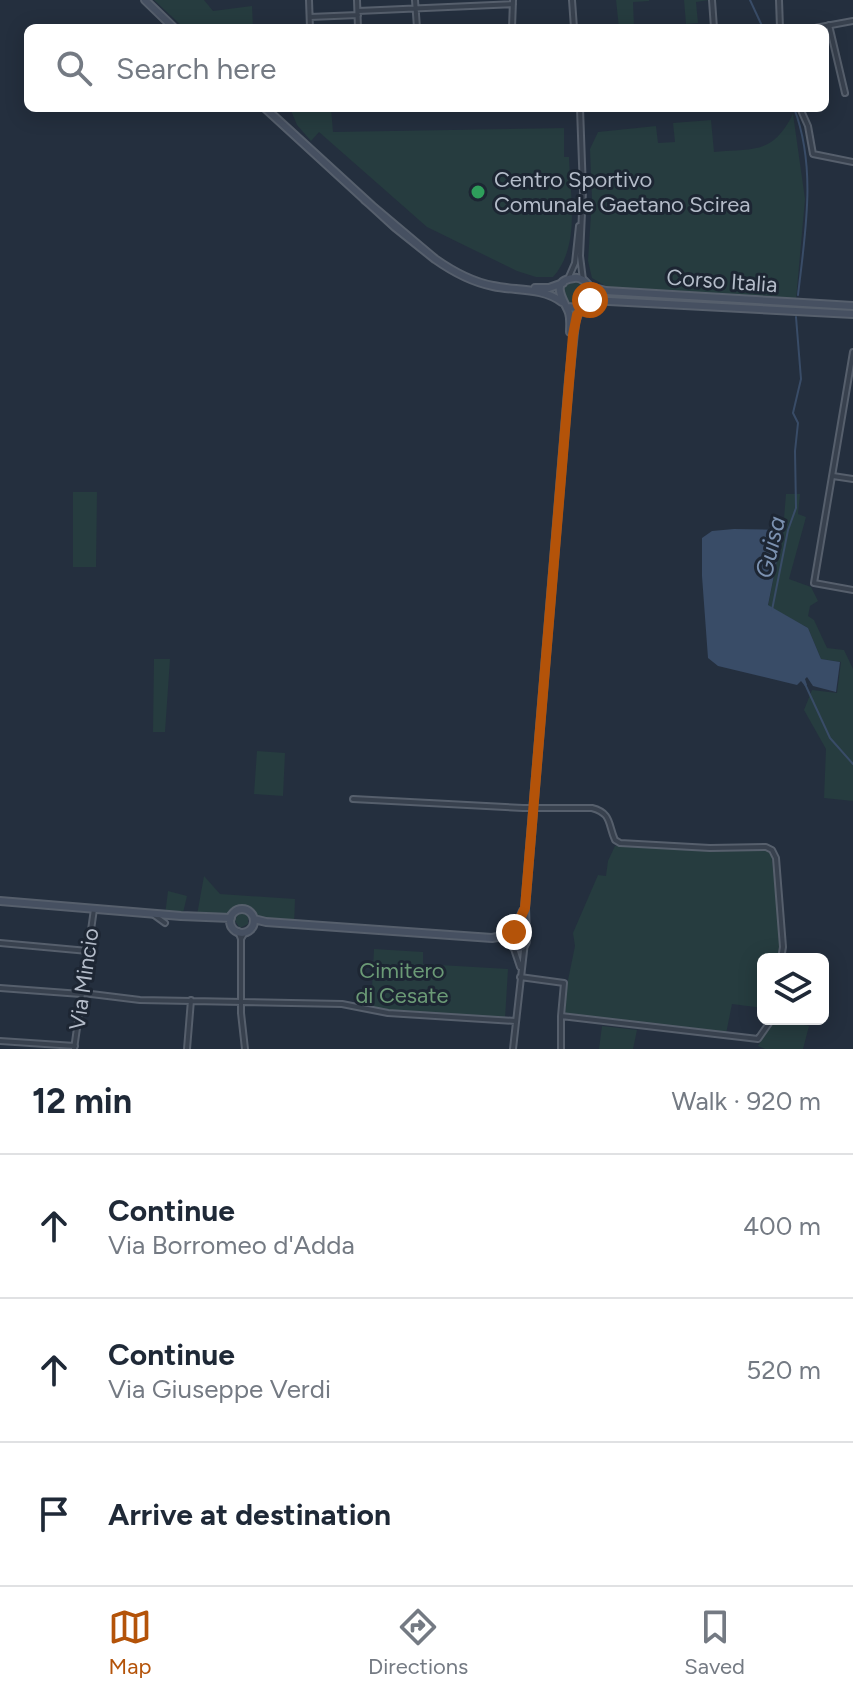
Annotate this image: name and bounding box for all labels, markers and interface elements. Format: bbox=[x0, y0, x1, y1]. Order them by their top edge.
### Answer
search box bbox=[24, 24, 829, 112]
icon: search bbox=[52, 46, 96, 90]
text: Search here bbox=[116, 50, 276, 87]
place label: Centro Sportivo Comunale Gaetano Scirea bbox=[494, 166, 751, 218]
marker: Centro Sportivo Comunale Gaetano Scirea bbox=[469, 183, 487, 201]
street label: Corso Italia bbox=[666, 264, 778, 298]
route start bbox=[572, 282, 608, 318]
water label: Guisa bbox=[749, 513, 791, 581]
route end bbox=[496, 914, 532, 950]
street label: Via Mincio bbox=[63, 926, 105, 1032]
map controls bbox=[757, 953, 829, 1025]
button: layers bbox=[757, 953, 829, 1025]
park label: Cimitero di Cesate bbox=[355, 957, 449, 1009]
text: 12 min bbox=[32, 1081, 132, 1122]
text: Walk · 920 m bbox=[672, 1085, 821, 1117]
text: Continue bbox=[108, 1192, 235, 1229]
icon: ahead bbox=[32, 1204, 76, 1248]
text: 400 m bbox=[743, 1210, 821, 1242]
text: Via Borromeo d'Adda bbox=[108, 1229, 355, 1261]
text: Continue bbox=[108, 1336, 235, 1373]
icon: ahead bbox=[32, 1348, 76, 1392]
text: 520 m bbox=[746, 1354, 821, 1386]
text: Via Giuseppe Verdi bbox=[108, 1373, 331, 1405]
icon: arrive bbox=[32, 1492, 76, 1536]
text: Arrive at destination bbox=[108, 1496, 391, 1533]
tab: Map bbox=[108, 1605, 152, 1680]
tab: Directions bbox=[368, 1605, 468, 1680]
tab: Saved bbox=[684, 1605, 745, 1680]

